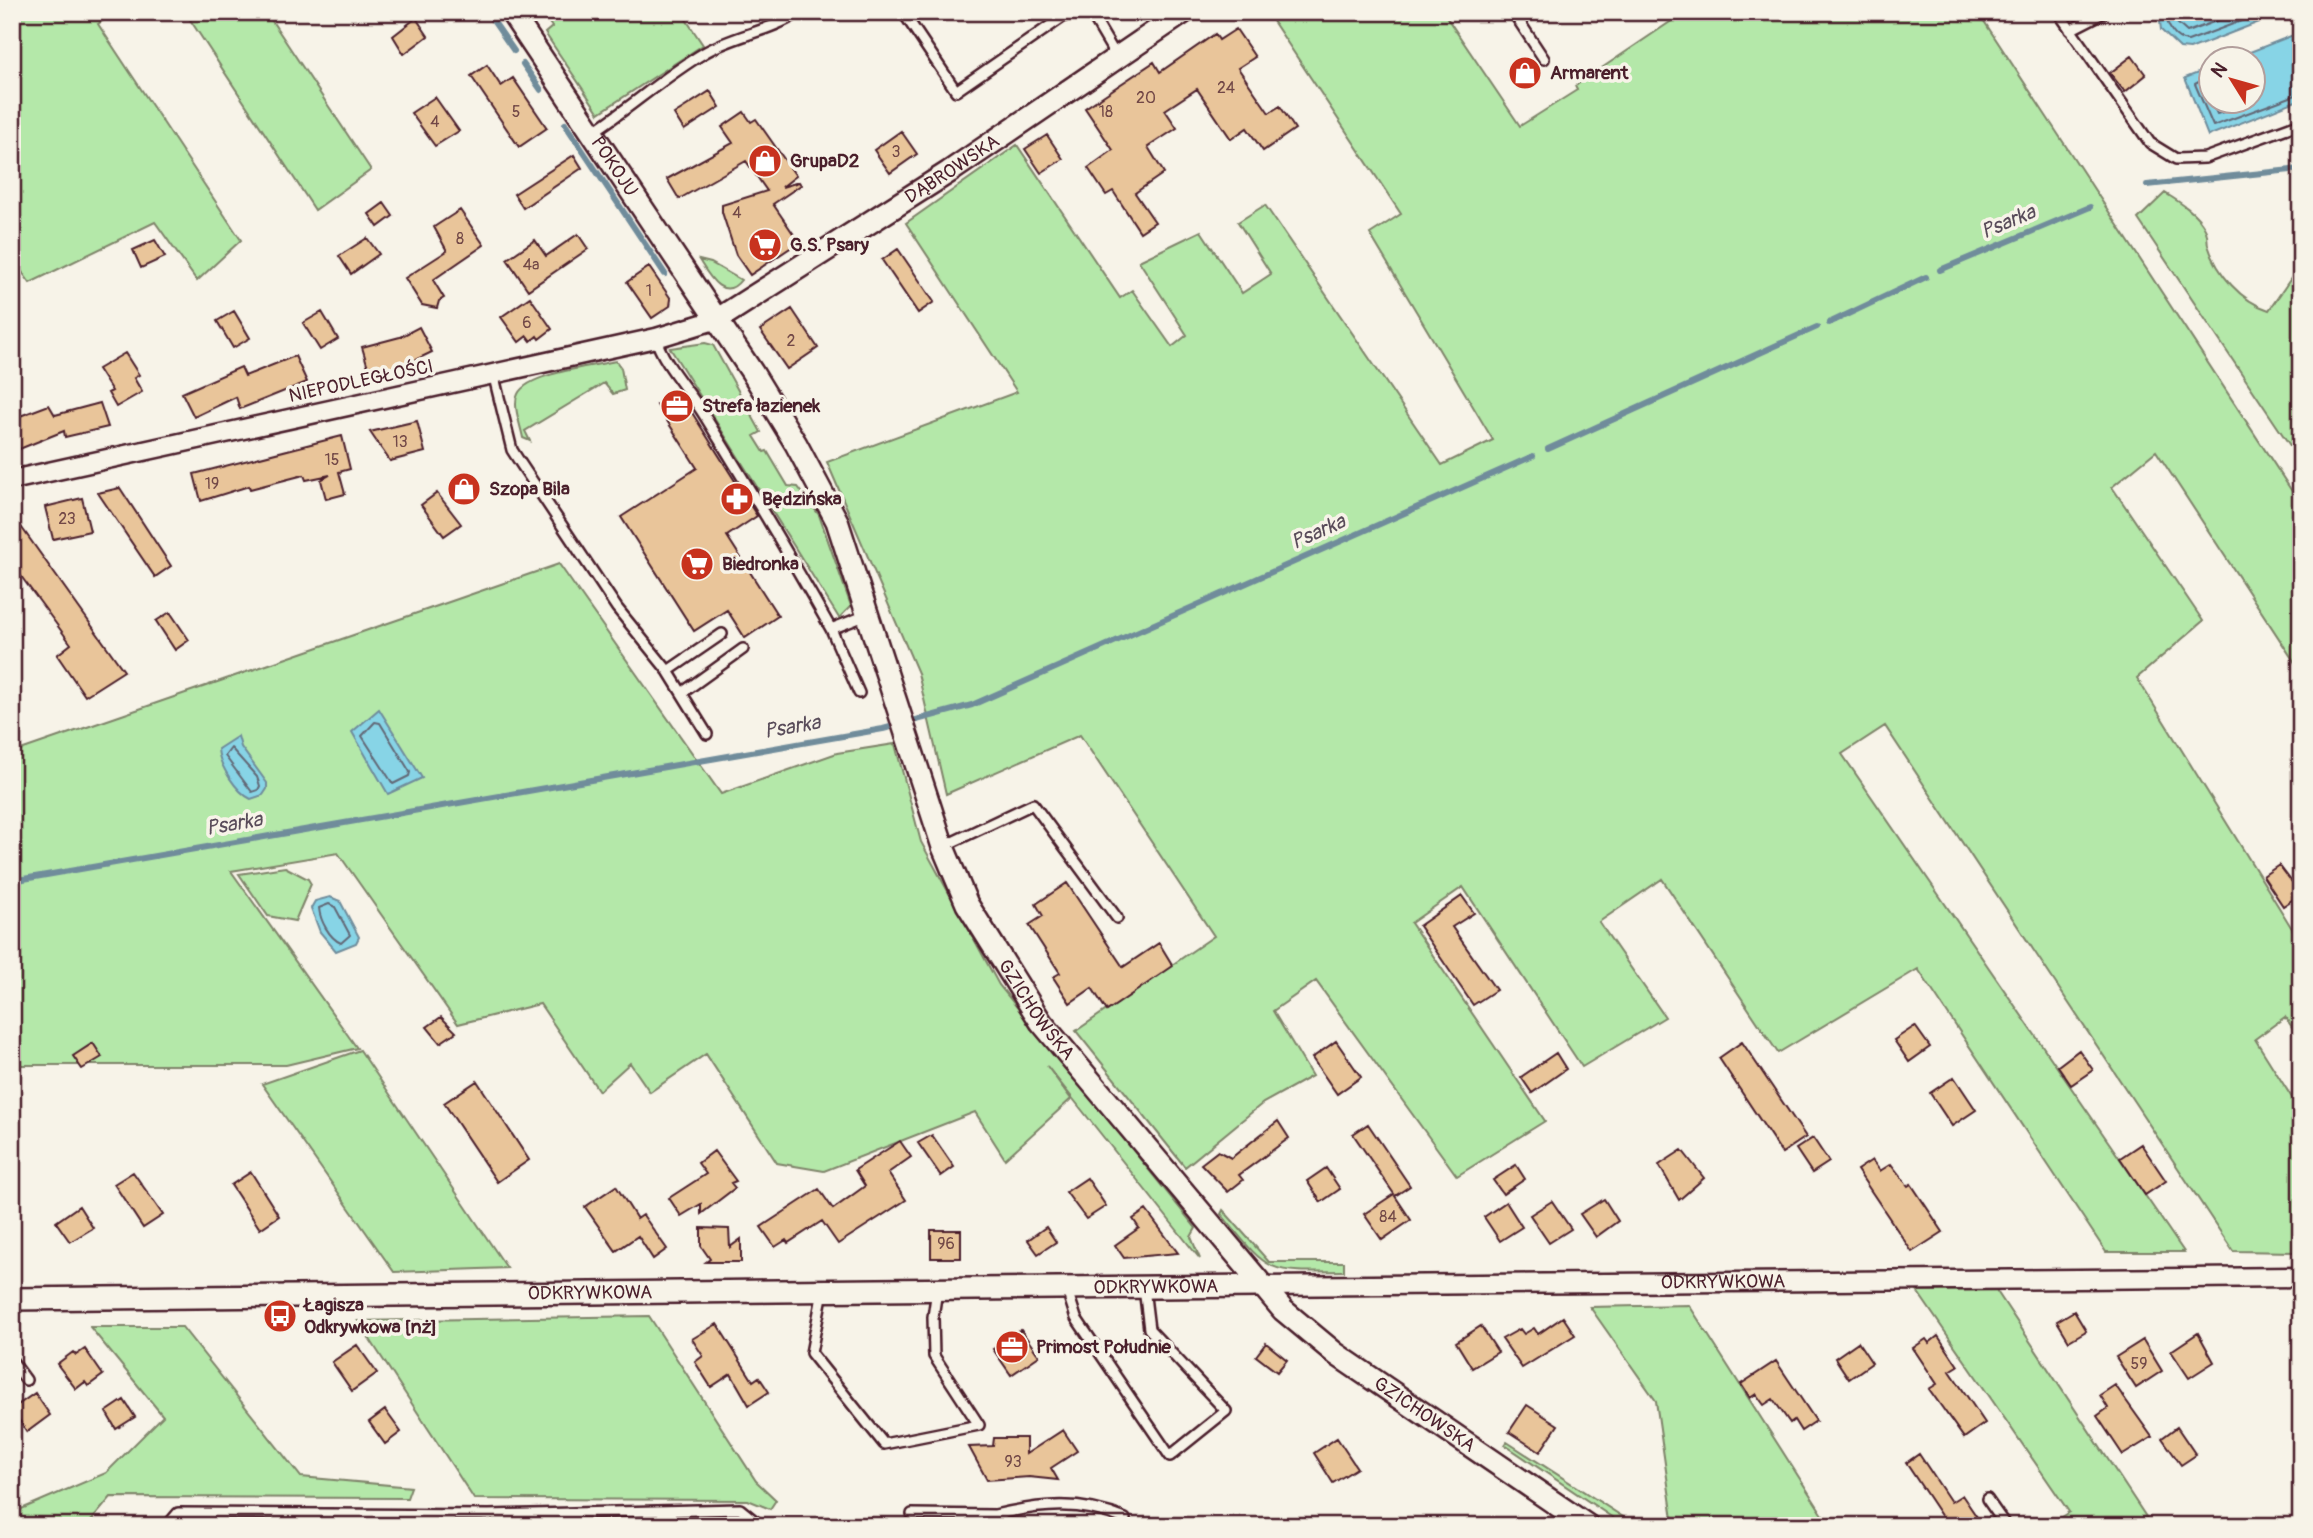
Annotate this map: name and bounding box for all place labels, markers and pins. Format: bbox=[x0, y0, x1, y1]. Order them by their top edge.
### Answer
shop icon: Armarent bbox=[1506, 54, 1544, 92]
place label: Armarent bbox=[1550, 61, 1630, 85]
shop icon: GrupaD2 bbox=[746, 142, 784, 180]
place label: GrupaD2 bbox=[790, 149, 860, 173]
supermarket icon: G.S. Psary bbox=[746, 226, 784, 264]
place label: G.S. Psary bbox=[790, 233, 870, 257]
office icon: Strefa łazienek bbox=[658, 387, 696, 425]
place label: Strefa łazienek bbox=[702, 394, 821, 418]
shop icon: Szopa Bila bbox=[445, 470, 483, 508]
place label: Szopa Bila bbox=[489, 477, 570, 501]
pharmacy icon: Będzińska bbox=[718, 480, 756, 518]
place label: Będzińska bbox=[762, 487, 842, 511]
supermarket icon: Biedronka bbox=[678, 545, 716, 583]
place label: Biedronka bbox=[722, 552, 799, 576]
place label: Łagisza Odkrywkowa [nż] bbox=[302, 1293, 437, 1339]
bus stop icon: Łagisza Odkrywkowa [nż] bbox=[261, 1297, 299, 1335]
office icon: Primost Południe bbox=[993, 1328, 1031, 1366]
place label: Primost Południe bbox=[1036, 1335, 1172, 1359]

